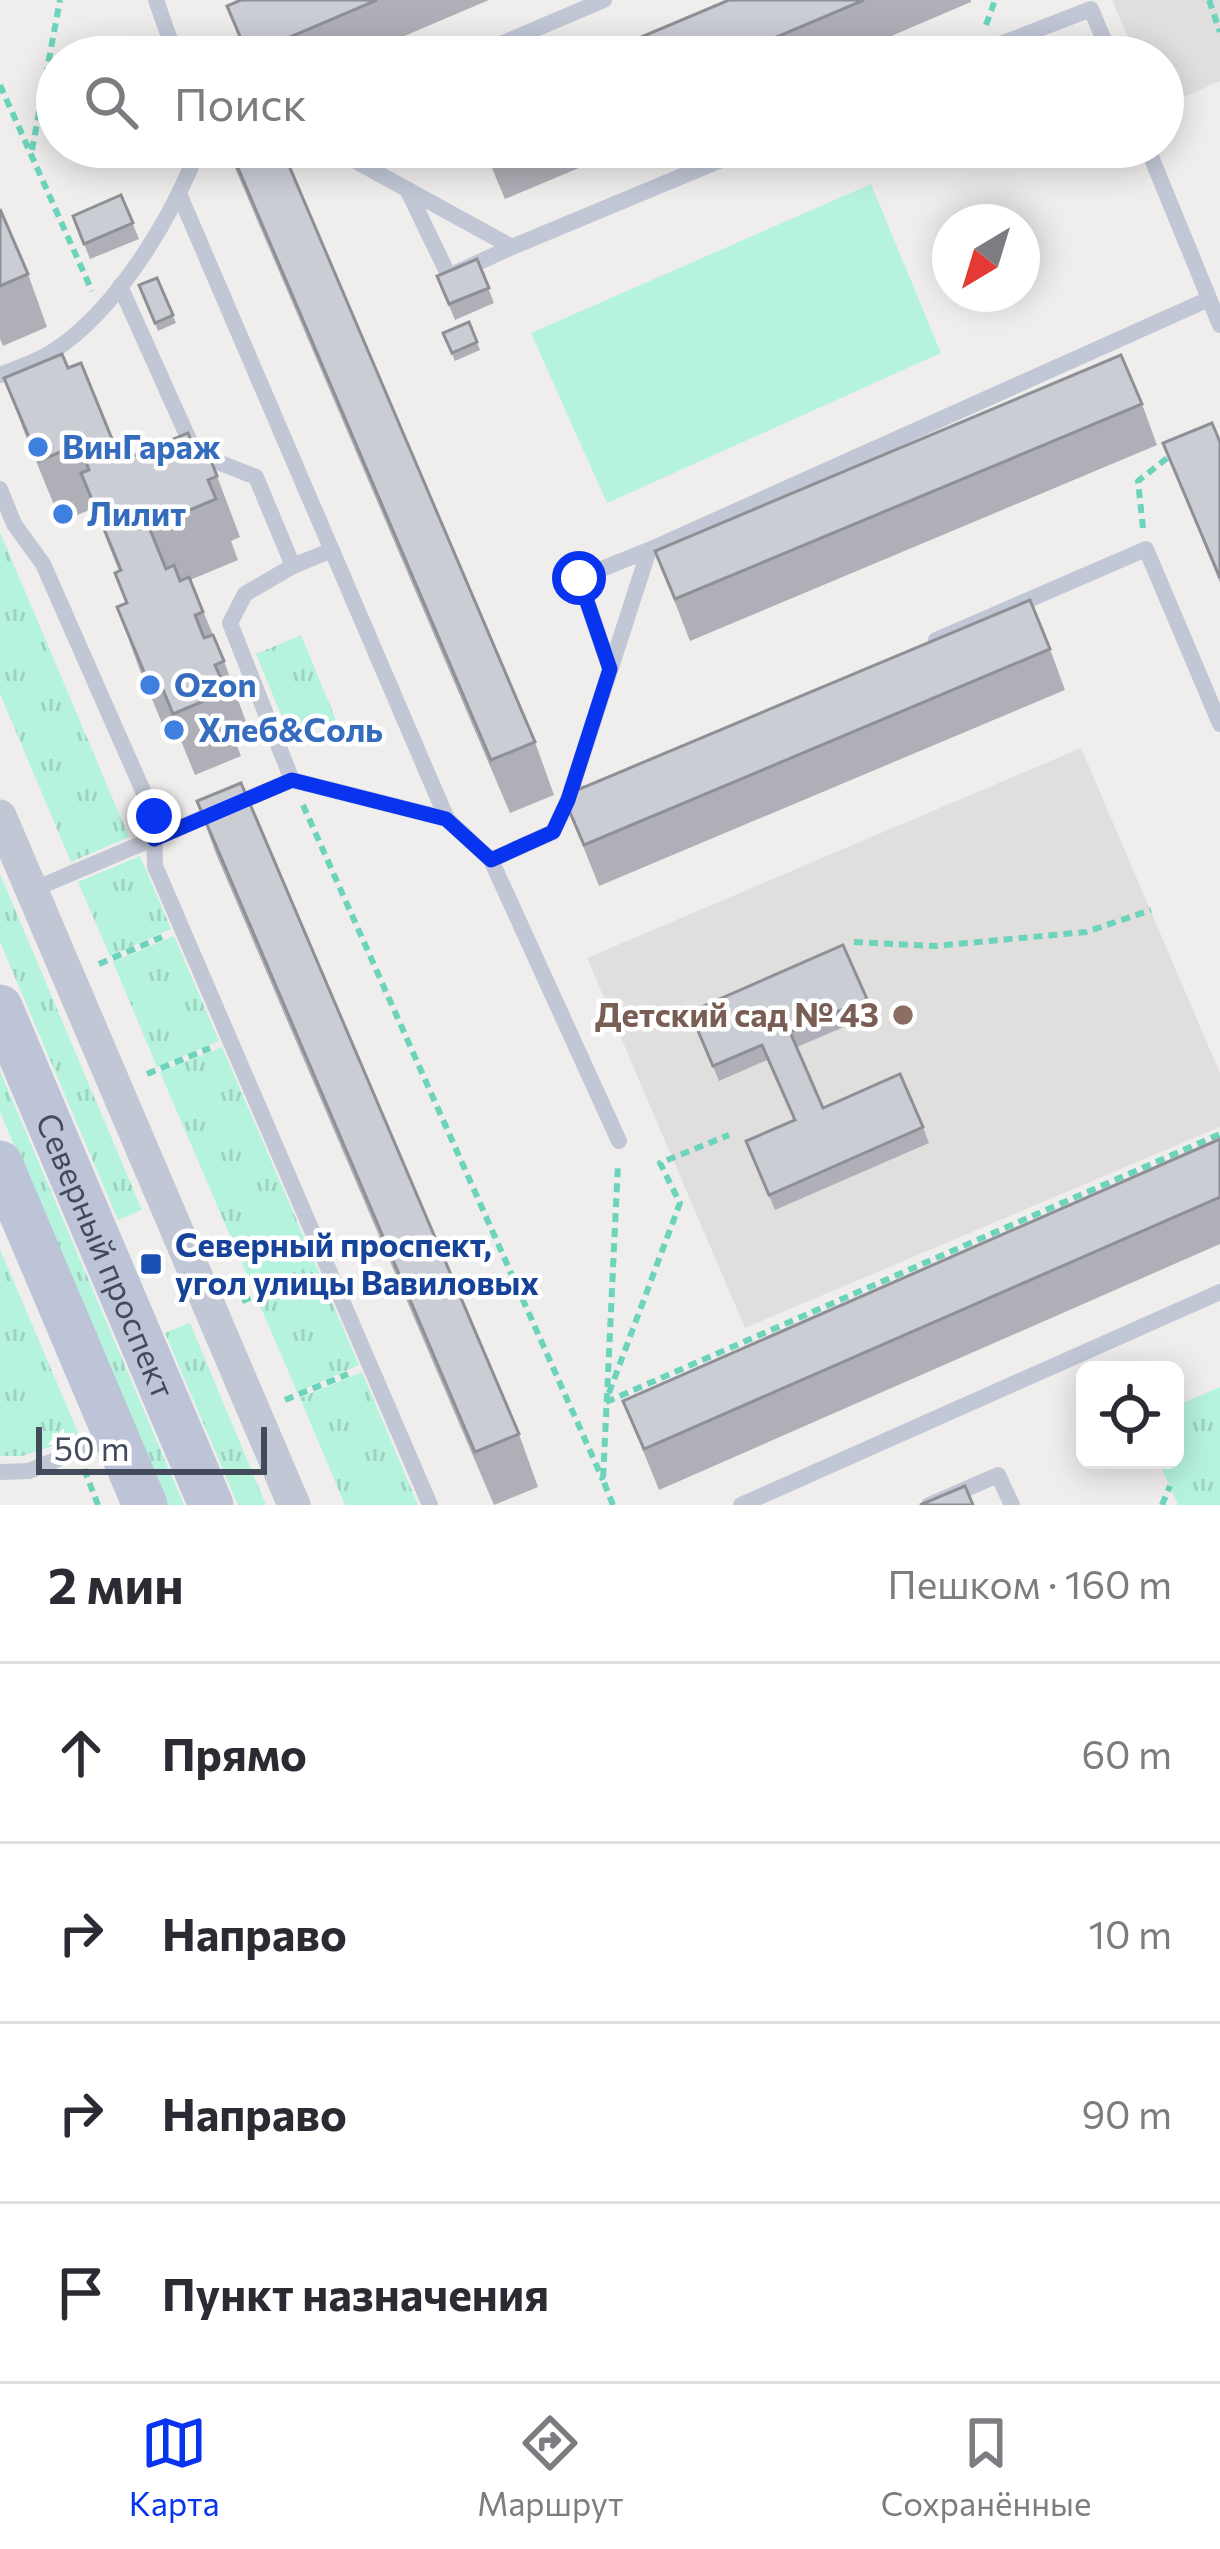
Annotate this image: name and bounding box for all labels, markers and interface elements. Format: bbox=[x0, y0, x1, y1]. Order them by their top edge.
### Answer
search box bbox=[36, 36, 1184, 168]
icon: search bbox=[78, 69, 144, 135]
text: Поиск bbox=[174, 75, 307, 130]
north arrow bbox=[932, 204, 1040, 312]
place label: ВинГараж bbox=[62, 425, 221, 466]
marker: ВинГараж bbox=[25, 434, 51, 460]
place label: Лилит bbox=[87, 492, 186, 533]
marker: Лилит bbox=[50, 501, 76, 527]
route start bbox=[552, 551, 606, 605]
place label: Ozon bbox=[174, 663, 257, 704]
marker: Ozon bbox=[137, 672, 163, 698]
place label: Хлеб&Соль bbox=[198, 708, 383, 749]
marker: Хлеб&Соль bbox=[161, 717, 187, 743]
route end bbox=[127, 789, 181, 843]
place label: Детский сад № 43 bbox=[595, 993, 879, 1034]
marker: Детский сад № 43 bbox=[890, 1002, 916, 1028]
street label: Северный проспект bbox=[28, 1106, 185, 1404]
place label: Северный проспект, угол улицы Вавиловых bbox=[175, 1223, 539, 1302]
marker: Северный проспект, угол улицы Вавиловых bbox=[138, 1251, 164, 1277]
map controls bbox=[1076, 1361, 1184, 1469]
button: locate bbox=[1076, 1361, 1184, 1469]
scale bar bbox=[36, 1421, 267, 1474]
text: 50 m bbox=[54, 1427, 130, 1468]
text: 2 мин bbox=[48, 1552, 184, 1615]
text: Пешком · 160 m bbox=[888, 1559, 1172, 1607]
icon: ahead bbox=[48, 1720, 114, 1786]
text: Прямо bbox=[162, 1725, 307, 1780]
text: 60 m bbox=[1081, 1729, 1172, 1777]
icon: right bbox=[48, 1900, 114, 1966]
text: Направо bbox=[162, 1905, 347, 1960]
text: 10 m bbox=[1088, 1909, 1172, 1957]
icon: right bbox=[48, 2080, 114, 2146]
text: Направо bbox=[162, 2085, 347, 2140]
text: 90 m bbox=[1081, 2089, 1172, 2137]
icon: arrive bbox=[48, 2260, 114, 2326]
text: Пункт назначения bbox=[162, 2265, 549, 2320]
tab: Карта bbox=[129, 2410, 220, 2523]
tab: Маршрут bbox=[477, 2410, 623, 2523]
tab: Сохранённые bbox=[881, 2410, 1091, 2523]

